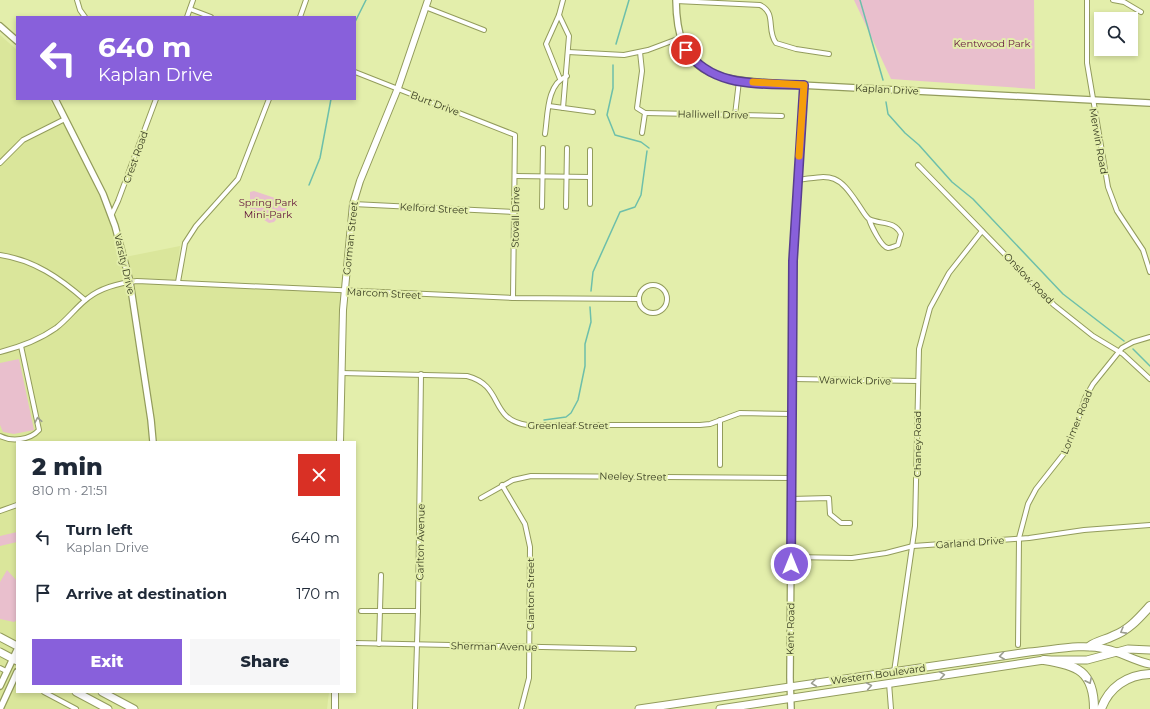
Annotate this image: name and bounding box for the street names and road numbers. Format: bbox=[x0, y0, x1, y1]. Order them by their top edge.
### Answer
street label: Kaplan Drive bbox=[855, 81, 919, 98]
street label: Burt Drive bbox=[409, 88, 461, 119]
street label: Halliwell Drive bbox=[677, 107, 749, 122]
street label: Merwin Road bbox=[1086, 107, 1111, 175]
street label: Crest Road bbox=[120, 129, 151, 185]
street label: Stovall Drive bbox=[508, 186, 523, 248]
street label: Kelford Street bbox=[399, 200, 469, 217]
street label: Gorman Street bbox=[340, 201, 361, 276]
street label: Varsity Drive bbox=[111, 233, 138, 296]
street label: Onslow Road bbox=[1001, 250, 1056, 307]
street label: Marcom Street bbox=[346, 285, 422, 302]
street label: Warwick Drive bbox=[819, 373, 891, 388]
street label: Lorimer Road bbox=[1058, 388, 1095, 456]
street label: Chaney Road bbox=[911, 411, 924, 477]
street label: Greenleaf Street bbox=[527, 419, 609, 432]
street label: Neeley Street bbox=[599, 469, 667, 484]
street label: Carlton Avenue bbox=[413, 504, 428, 580]
street label: Garland Drive bbox=[935, 534, 1005, 551]
street label: Clanton Street bbox=[524, 558, 537, 630]
street label: Kent Road bbox=[784, 603, 797, 655]
street label: Sherman Avenue bbox=[451, 639, 537, 654]
street label: Western Boulevard bbox=[830, 661, 926, 688]

